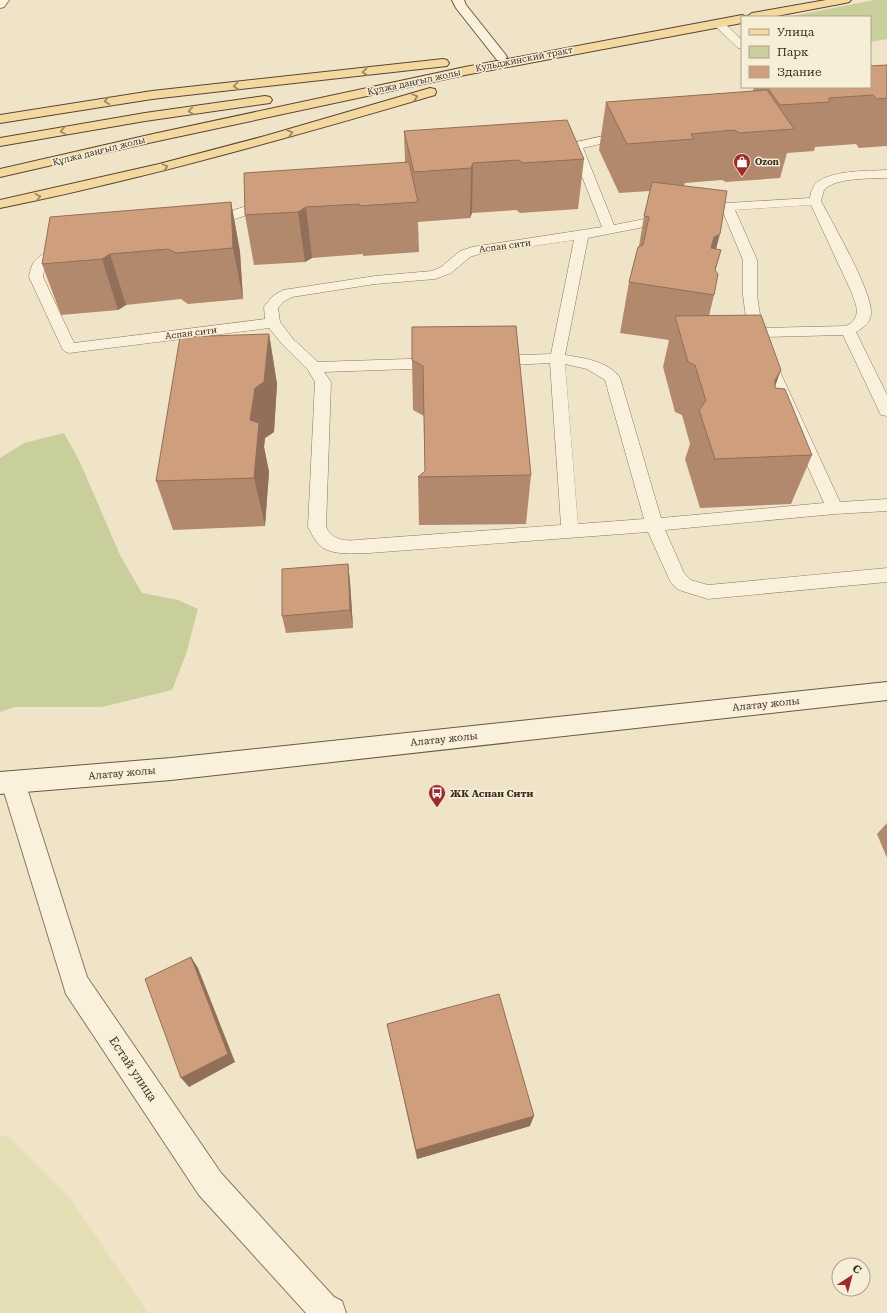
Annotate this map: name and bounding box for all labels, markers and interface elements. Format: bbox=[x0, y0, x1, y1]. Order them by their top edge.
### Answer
legend bbox=[741, 16, 871, 88]
text: Улица bbox=[777, 25, 815, 39]
street label: Кульджинский тракт bbox=[474, 45, 574, 73]
text: Парк bbox=[777, 45, 809, 59]
text: Здание bbox=[777, 65, 822, 79]
one-way arrow bbox=[362, 67, 368, 76]
street label: Құлжа даңғыл жолы bbox=[366, 67, 462, 97]
one-way arrow bbox=[233, 81, 239, 90]
one-way arrow bbox=[411, 93, 418, 102]
one-way arrow bbox=[104, 96, 110, 105]
one-way arrow bbox=[188, 106, 194, 115]
one-way arrow bbox=[60, 126, 66, 135]
one-way arrow bbox=[287, 130, 294, 138]
street label: Құлжа даңғыл жолы bbox=[51, 134, 147, 167]
shop icon: Ozon bbox=[732, 152, 752, 177]
place label: Ozon bbox=[755, 157, 779, 167]
one-way arrow bbox=[161, 163, 168, 172]
one-way arrow bbox=[35, 193, 41, 202]
street label: Аспан сити bbox=[478, 237, 532, 255]
street label: Аспан сити bbox=[164, 325, 218, 341]
street label: Алатау жолы bbox=[732, 695, 800, 713]
street label: Алатау жолы bbox=[410, 730, 478, 748]
street label: Алатау жолы bbox=[88, 765, 156, 781]
bus stop icon: ЖК Аспан Сити bbox=[427, 783, 447, 808]
place label: ЖК Аспан Сити bbox=[450, 788, 533, 799]
street label: Естай улица bbox=[106, 1034, 160, 1105]
north arrow bbox=[831, 1257, 871, 1297]
text: С bbox=[850, 1262, 864, 1277]

